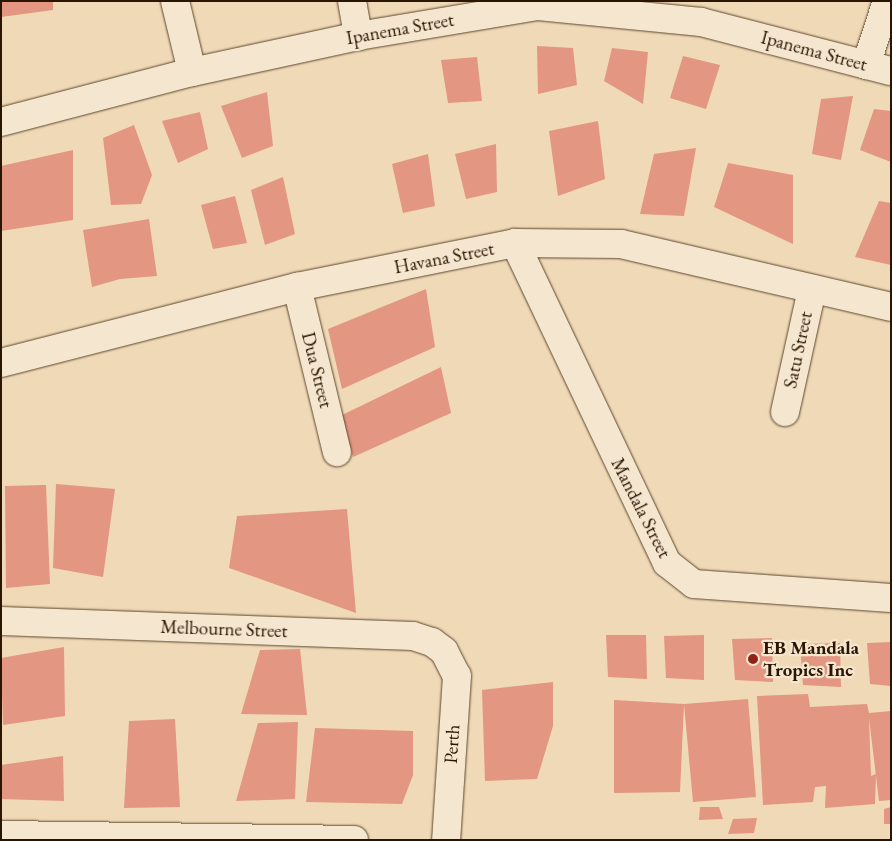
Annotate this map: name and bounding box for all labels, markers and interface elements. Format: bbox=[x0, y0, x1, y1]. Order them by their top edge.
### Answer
street label: Ipanema Street bbox=[344, 8, 456, 50]
street label: Ipanema Street bbox=[758, 26, 870, 76]
street label: Havana Street bbox=[392, 237, 496, 279]
street label: Satu Street bbox=[779, 310, 817, 390]
street label: Dua Street bbox=[297, 330, 337, 410]
street label: Mandala Street bbox=[606, 454, 676, 562]
street label: Melbourne Street bbox=[160, 615, 288, 643]
place label: EB Mandala Tropics Inc bbox=[763, 637, 859, 681]
marker: EB Mandala Tropics Inc bbox=[747, 653, 759, 665]
street label: Perth bbox=[439, 724, 465, 764]

